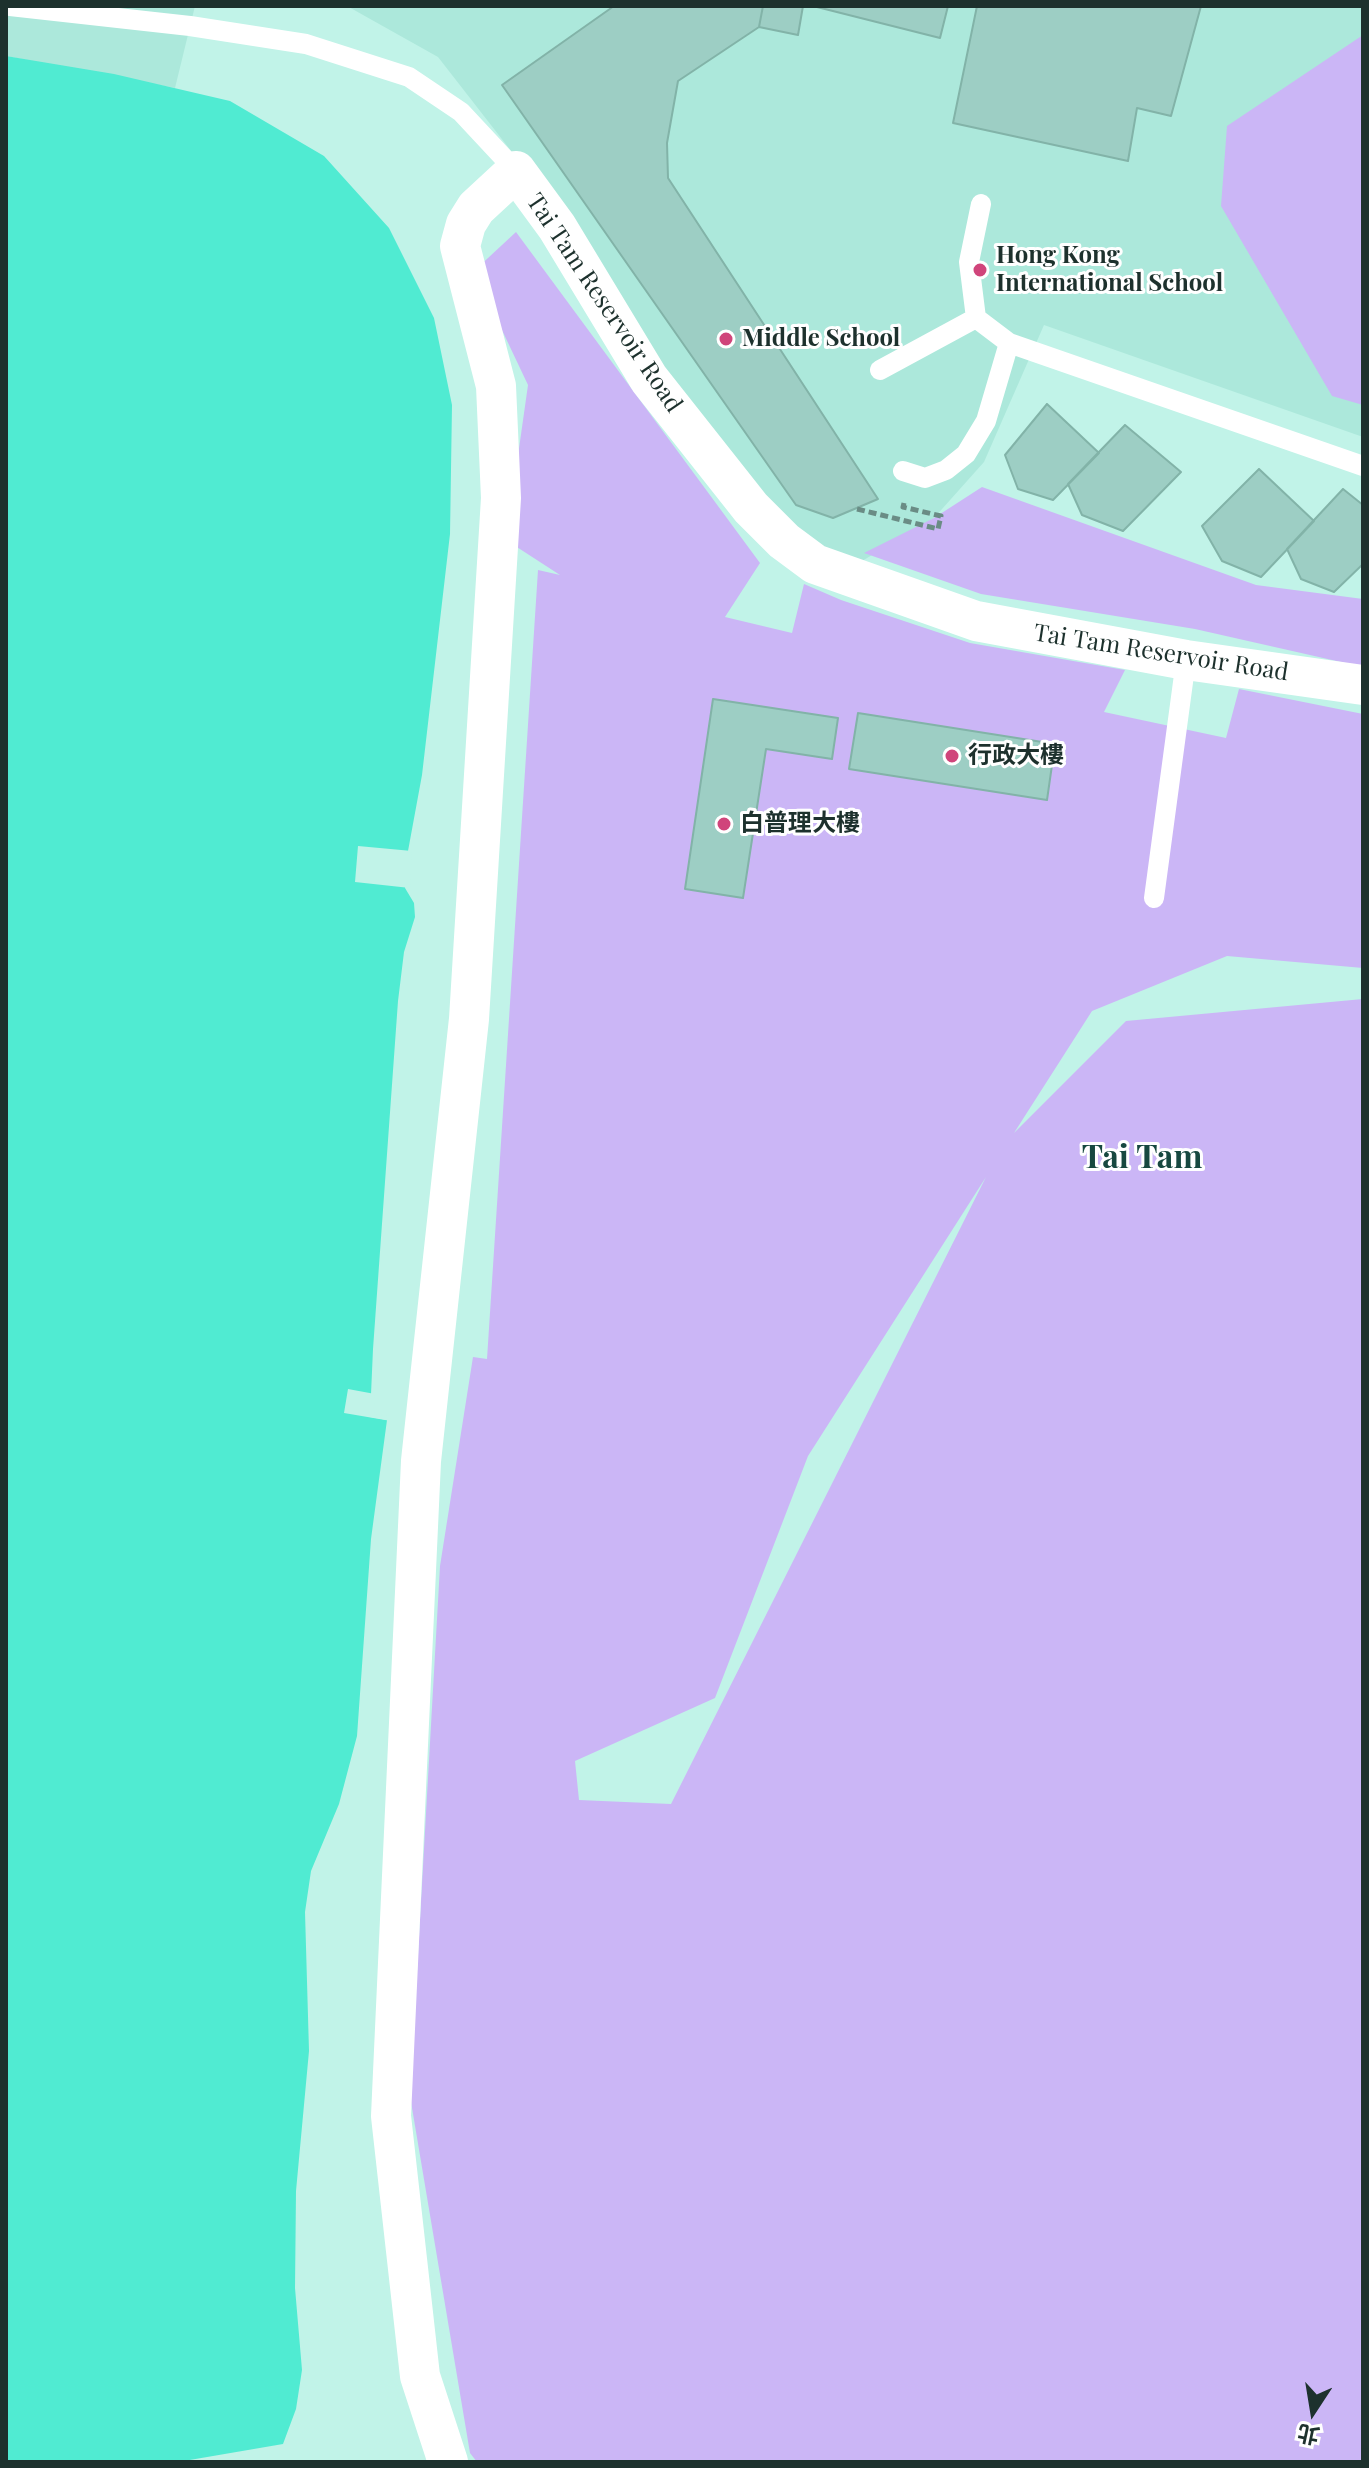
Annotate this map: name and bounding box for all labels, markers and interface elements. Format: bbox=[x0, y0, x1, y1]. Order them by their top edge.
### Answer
street label: Tai Tam Reservoir Road bbox=[520, 188, 688, 418]
place label: Hong Kong International School bbox=[996, 242, 1223, 298]
marker: Hong Kong International School bbox=[971, 261, 989, 279]
place label: Middle School bbox=[742, 325, 900, 353]
marker: Middle School bbox=[717, 330, 735, 348]
street label: Tai Tam Reservoir Road bbox=[1032, 619, 1290, 687]
place label: 行政大樓 bbox=[968, 742, 1064, 770]
marker: 行政大樓 bbox=[943, 747, 961, 765]
place label: 白普理大樓 bbox=[740, 810, 860, 838]
marker: 白普理大樓 bbox=[715, 815, 733, 833]
district label: Tai Tam bbox=[1082, 1139, 1202, 1177]
north arrow bbox=[1273, 2372, 1353, 2452]
text: 北 bbox=[1294, 2419, 1322, 2452]

